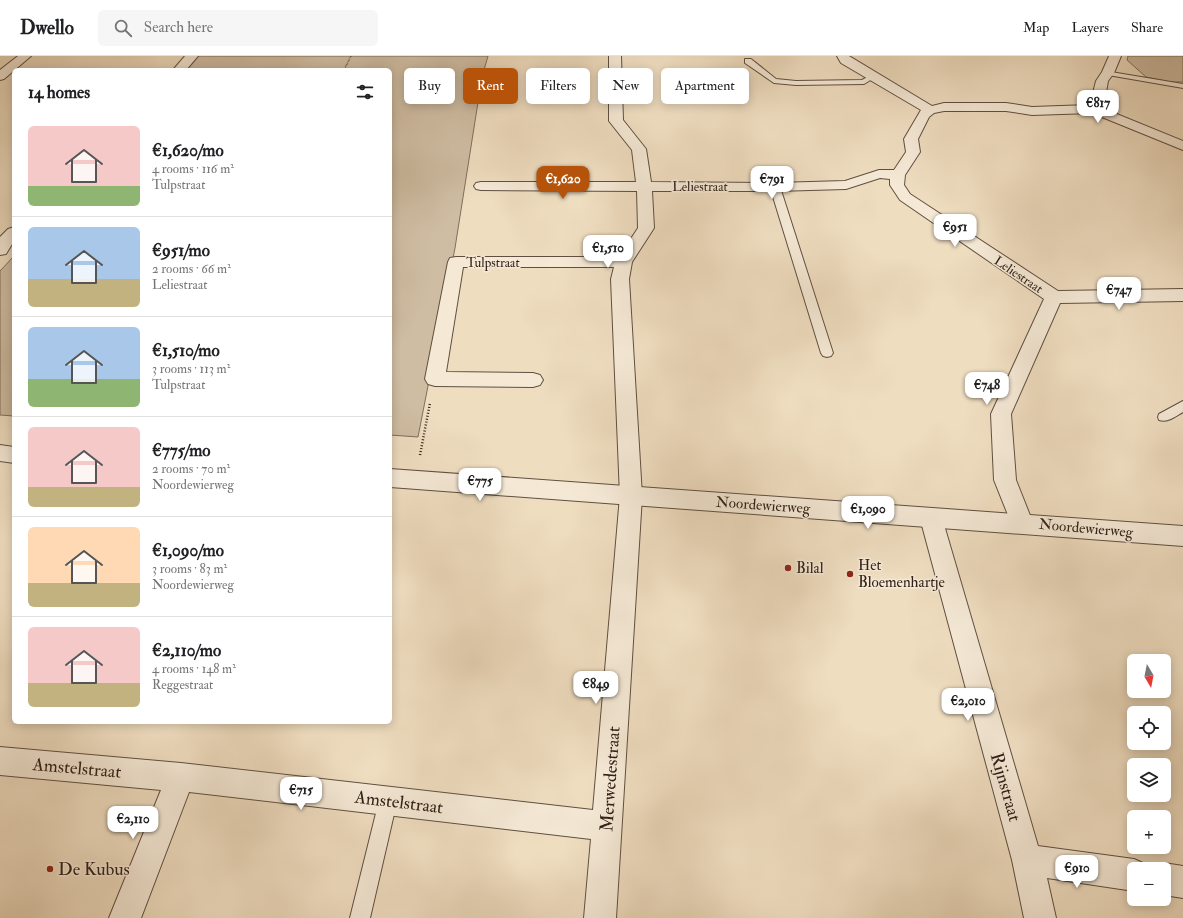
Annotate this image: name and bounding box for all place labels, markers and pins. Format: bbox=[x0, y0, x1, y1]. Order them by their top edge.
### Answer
pin: €817 bbox=[1074, 90, 1122, 124]
pin: €1,620 bbox=[530, 166, 596, 200]
pin: €791 bbox=[748, 166, 796, 200]
pin: €951 bbox=[931, 214, 979, 248]
pin: €1,510 bbox=[575, 235, 641, 269]
pin: €747 bbox=[1095, 277, 1143, 311]
pin: €748 bbox=[963, 372, 1011, 406]
pin: €775 bbox=[456, 468, 504, 502]
pin: €1,090 bbox=[835, 496, 901, 530]
place label: Het Bloemenhartje bbox=[858, 556, 945, 592]
place label: Bilal bbox=[796, 559, 824, 578]
marker: Bilal bbox=[783, 563, 793, 573]
marker: Het Bloemenhartje bbox=[845, 569, 855, 579]
pin: €849 bbox=[572, 671, 620, 705]
pin: €2,010 bbox=[935, 688, 1001, 722]
pin: €715 bbox=[277, 777, 325, 811]
pin: €2,110 bbox=[100, 806, 166, 840]
pin: €910 bbox=[1053, 855, 1101, 889]
place label: De Kubus bbox=[58, 858, 130, 881]
marker: De Kubus bbox=[45, 864, 55, 874]

